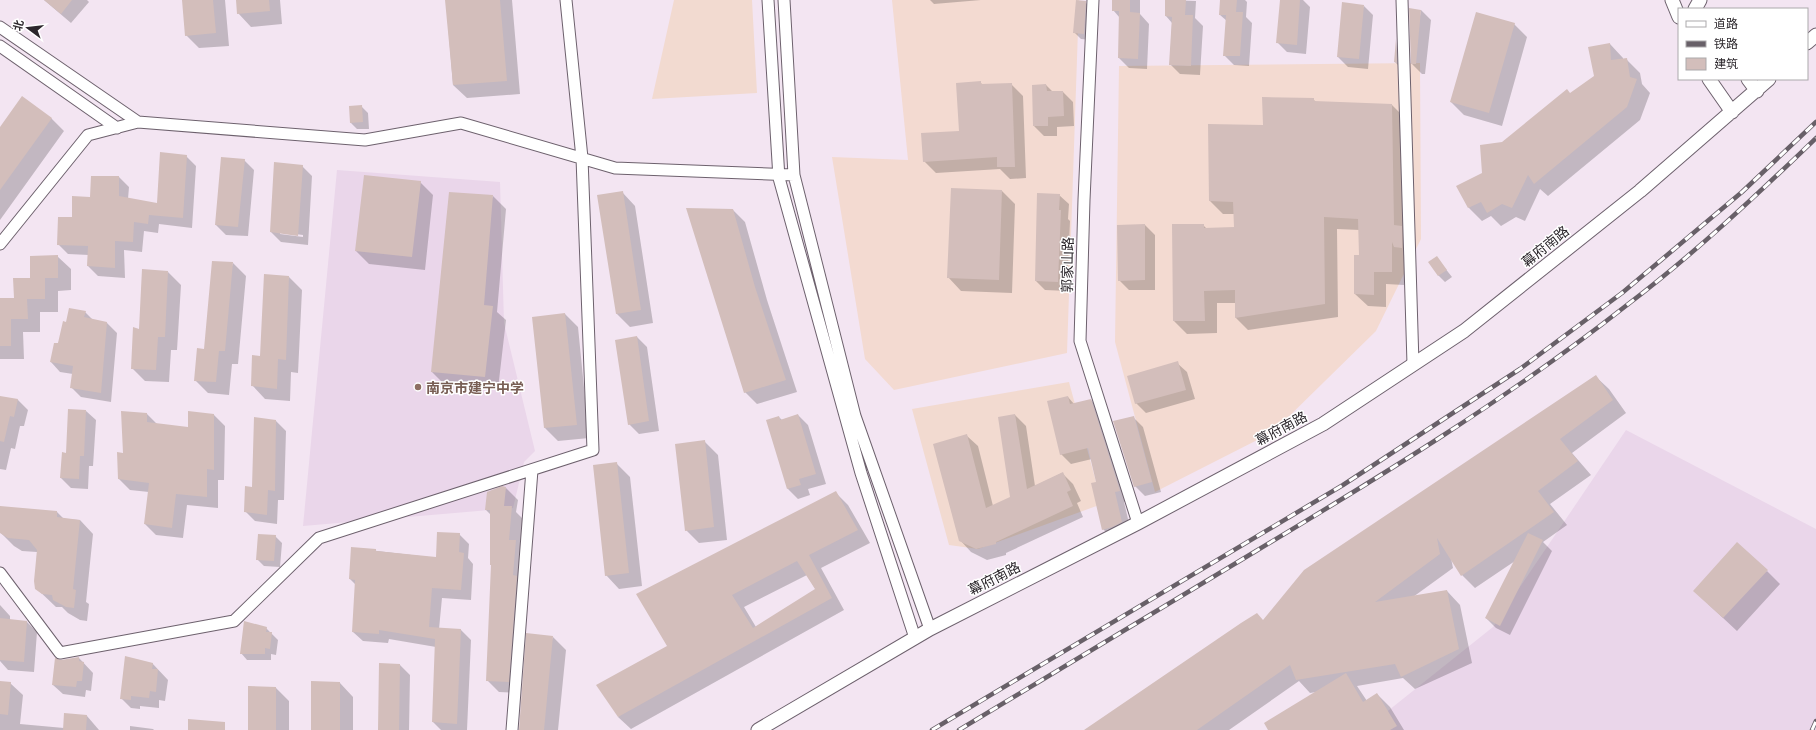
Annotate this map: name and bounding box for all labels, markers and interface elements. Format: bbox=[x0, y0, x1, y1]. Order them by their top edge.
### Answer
north arrow bbox=[8, 8, 48, 48]
legend bbox=[1678, 8, 1808, 80]
text: 道路 bbox=[1714, 14, 1738, 33]
text: 北 bbox=[9, 18, 27, 33]
text: 铁路 bbox=[1714, 34, 1738, 53]
text: 建筑 bbox=[1714, 54, 1738, 73]
street label: 幕府南路 bbox=[1517, 220, 1573, 272]
street label: 郭家山路 bbox=[1056, 237, 1078, 293]
place label: 南京市建宁中学 bbox=[426, 377, 524, 398]
marker: 南京市建宁中学 bbox=[413, 382, 423, 392]
street label: 幕府南路 bbox=[1251, 406, 1311, 450]
street label: 幕府南路 bbox=[964, 556, 1024, 600]

